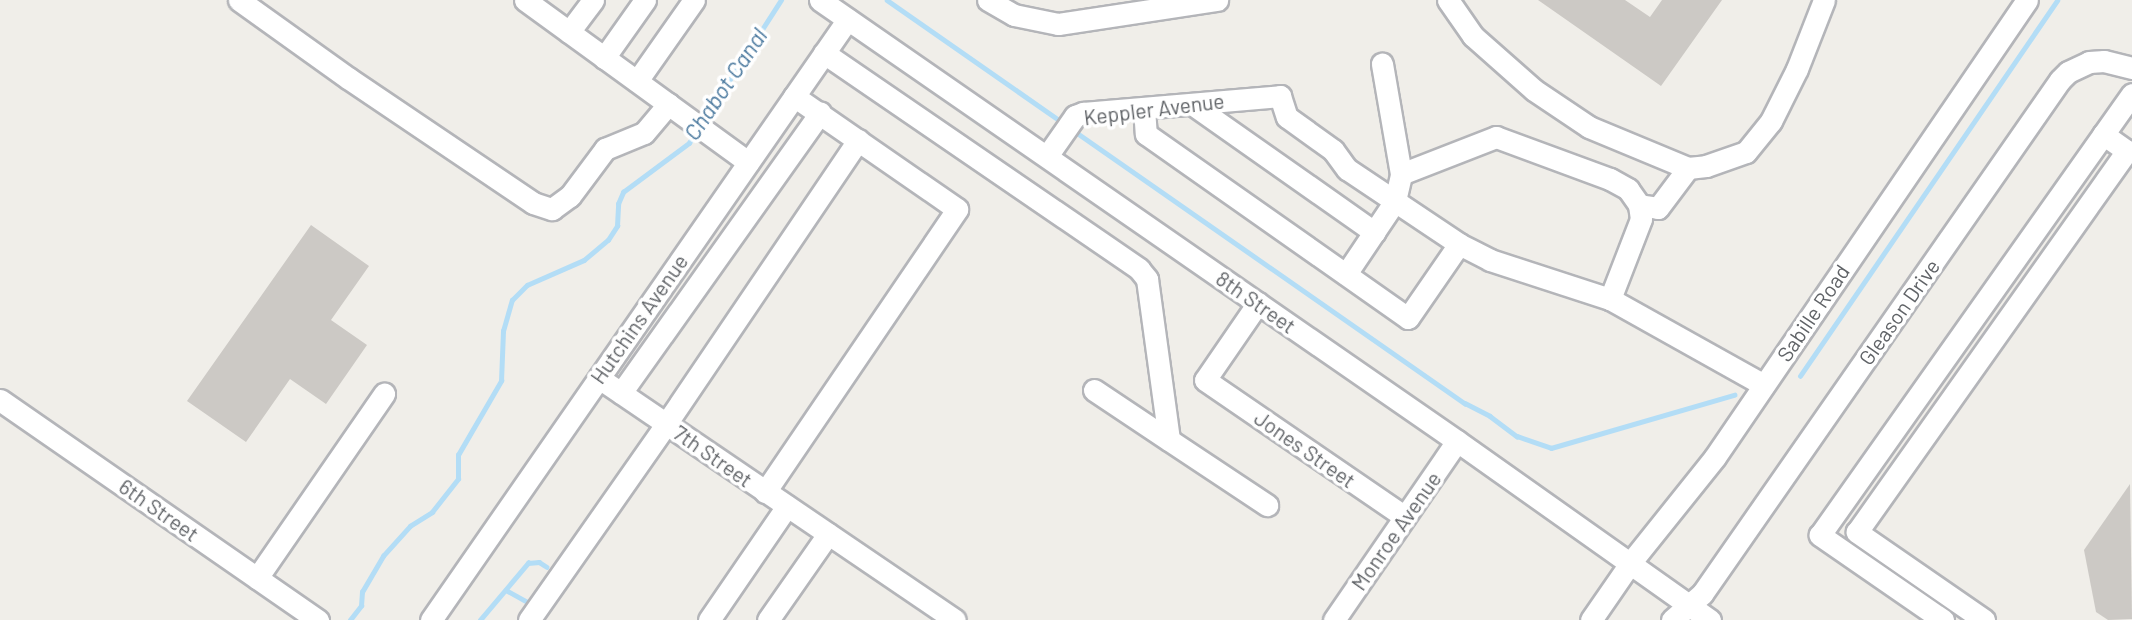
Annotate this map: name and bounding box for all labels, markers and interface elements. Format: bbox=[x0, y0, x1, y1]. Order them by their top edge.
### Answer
water label: Chabot Canal bbox=[677, 23, 773, 145]
street label: Keppler Avenue bbox=[1082, 88, 1226, 130]
street label: Hutchins Avenue bbox=[585, 249, 693, 389]
street label: Gleason Drive bbox=[1853, 254, 1945, 370]
street label: Sabille Road bbox=[1771, 260, 1855, 366]
street label: 8th Street bbox=[1211, 265, 1301, 339]
street label: Jones Street bbox=[1250, 405, 1360, 493]
street label: 7th Street bbox=[669, 420, 757, 492]
street label: Monroe Avenue bbox=[1346, 467, 1446, 595]
street label: 6th Street bbox=[114, 473, 204, 547]

